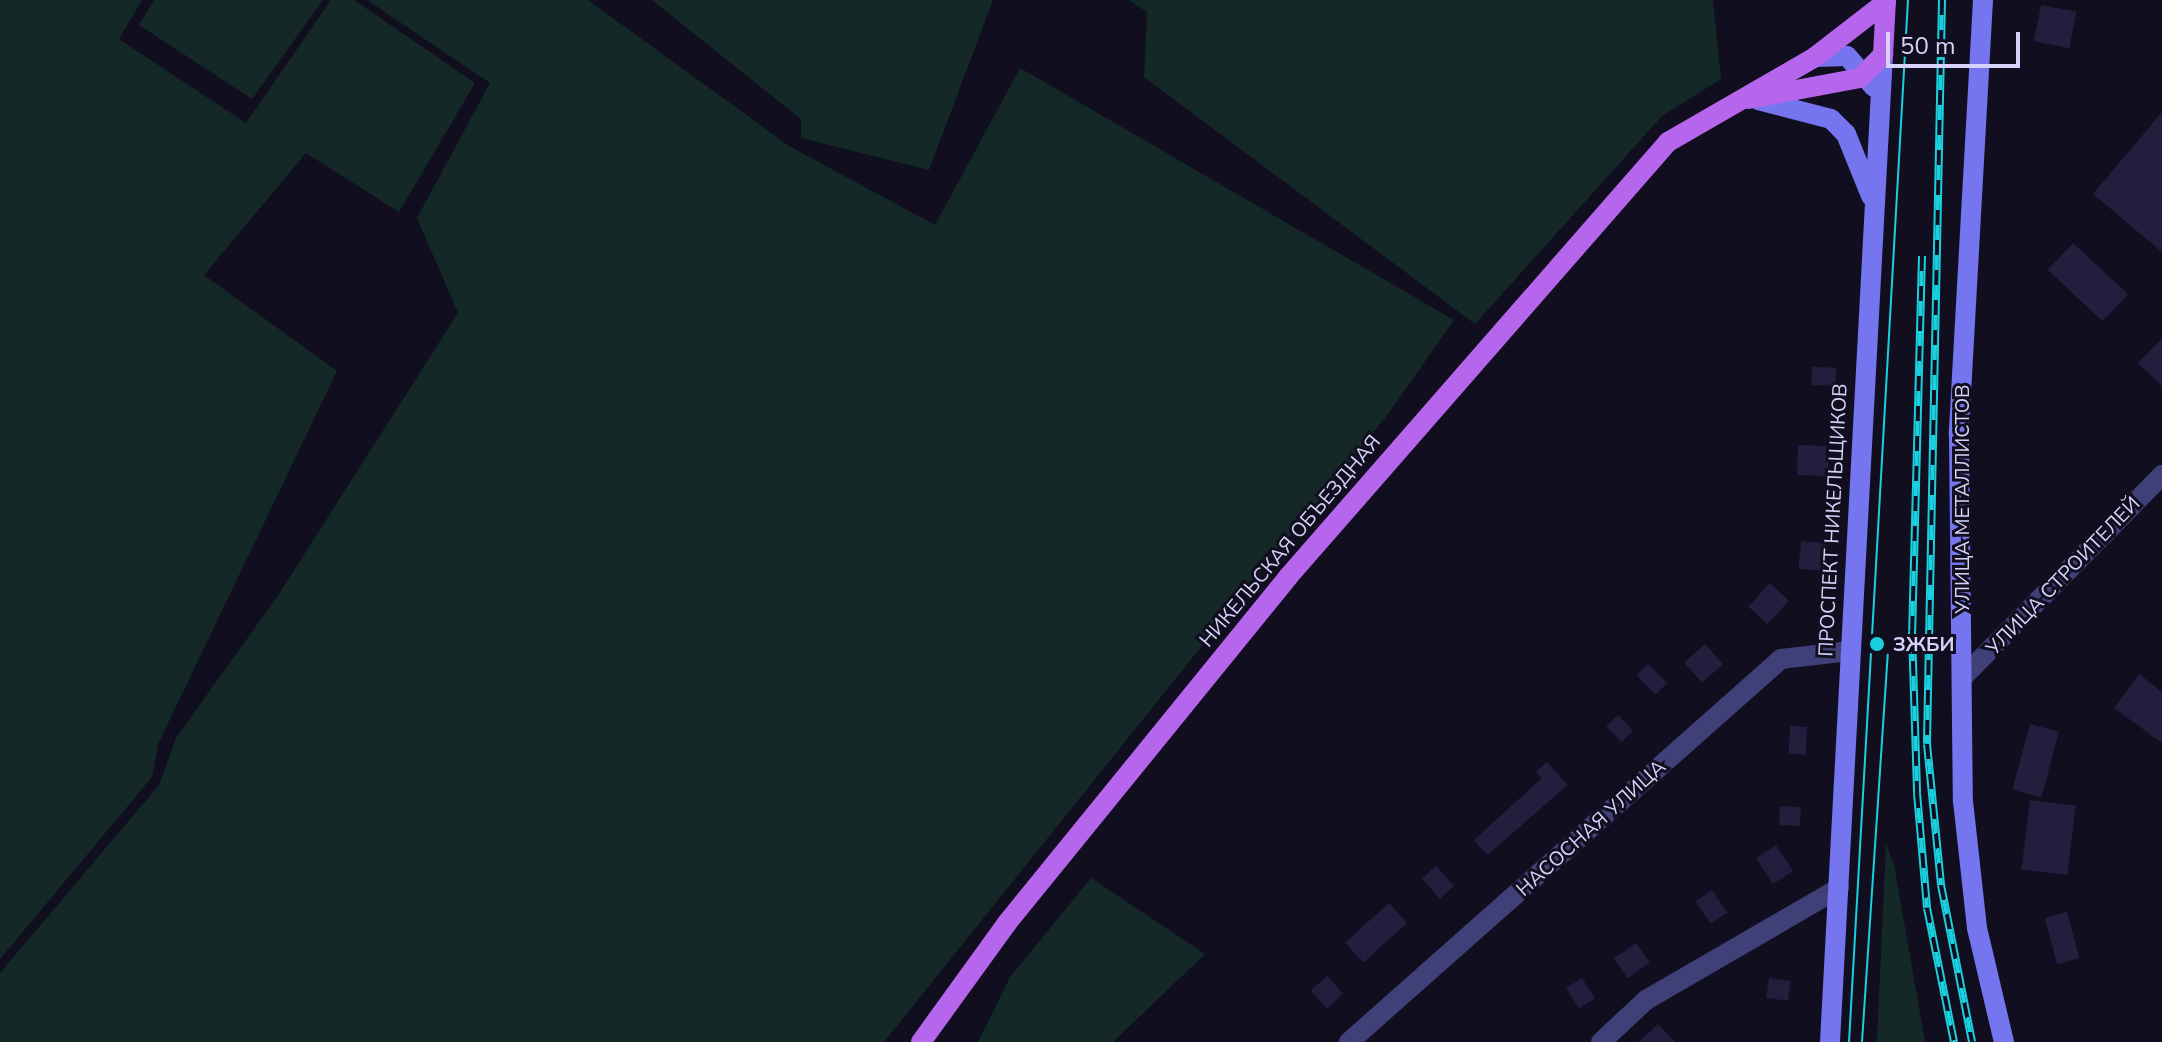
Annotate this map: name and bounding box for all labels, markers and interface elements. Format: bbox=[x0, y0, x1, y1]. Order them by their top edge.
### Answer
scale bar bbox=[1890, 16, 2024, 66]
text: 50 m bbox=[1900, 30, 1956, 62]
street label: ПРОСПЕКТ НИКЕЛЬЩИКОВ bbox=[1814, 383, 1852, 657]
street label: УЛИЦА МЕТАЛЛИСТОВ bbox=[1950, 384, 1974, 614]
street label: НИКЕЛЬСКАЯ ОБЪЕЗДНАЯ bbox=[1194, 430, 1386, 652]
street label: УЛИЦА СТРОИТЕЛЕЙ bbox=[1981, 492, 2145, 660]
place label: ЗЖБИ bbox=[1893, 632, 1954, 656]
marker: ЗЖБИ bbox=[1868, 635, 1886, 653]
street label: НАСОСНАЯ УЛИЦА bbox=[1511, 755, 1671, 901]

